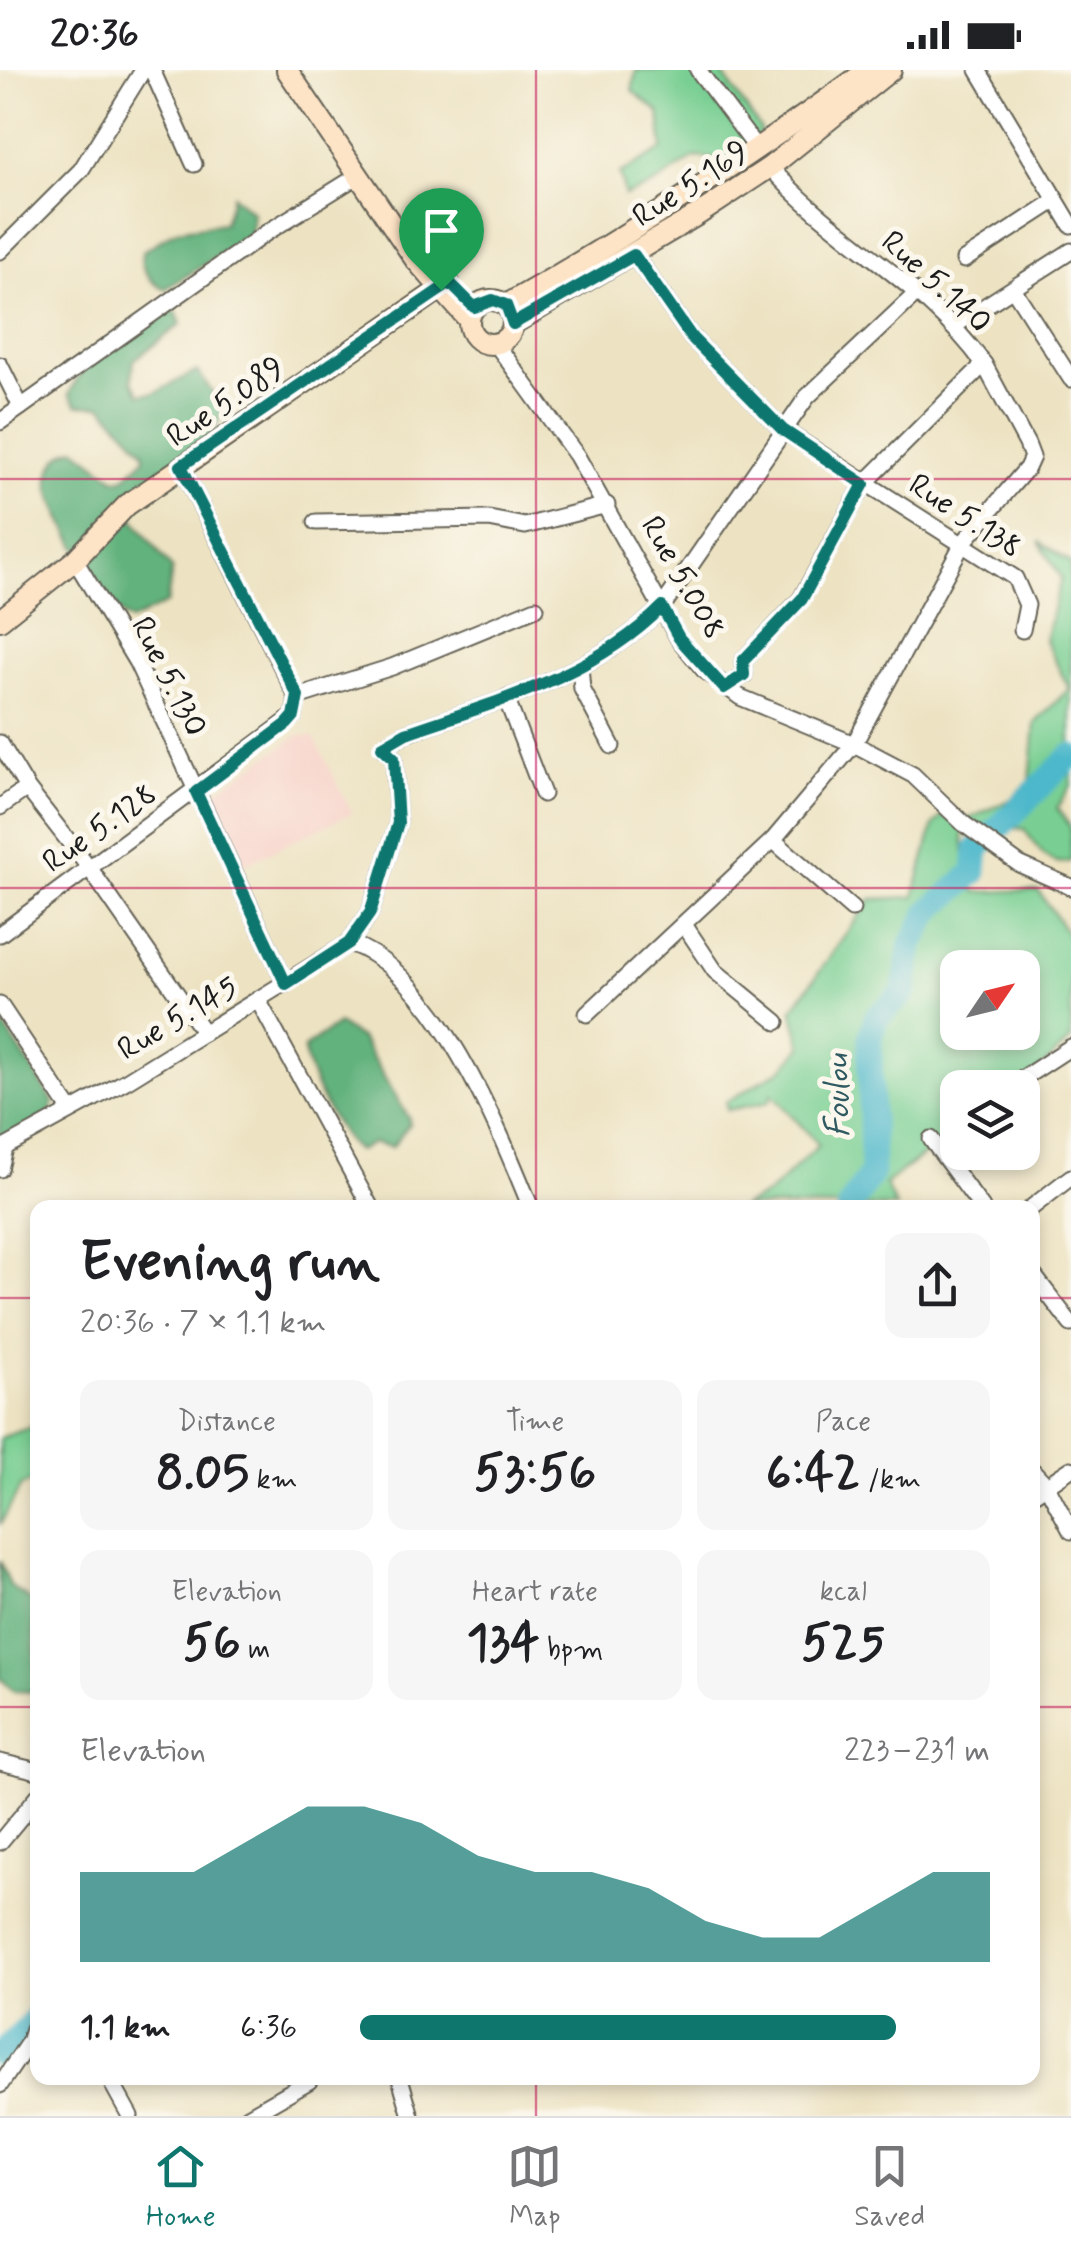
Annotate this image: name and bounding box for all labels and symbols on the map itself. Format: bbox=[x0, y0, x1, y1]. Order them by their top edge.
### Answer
street label: Rue 5.169 bbox=[625, 131, 757, 238]
pin bbox=[399, 188, 484, 291]
street label: Rue 5.140 bbox=[871, 222, 1000, 343]
street label: Rue 5.089 bbox=[159, 348, 294, 458]
street label: Rue 5.138 bbox=[900, 464, 1030, 569]
street label: Rue 5.008 bbox=[630, 509, 734, 647]
street label: Rue 5.130 bbox=[120, 610, 216, 744]
street label: Rue 5.128 bbox=[35, 774, 166, 883]
north arrow bbox=[940, 950, 1040, 1050]
street label: Rue 5.145 bbox=[110, 966, 246, 1071]
water label: Foulou bbox=[814, 1053, 862, 1138]

